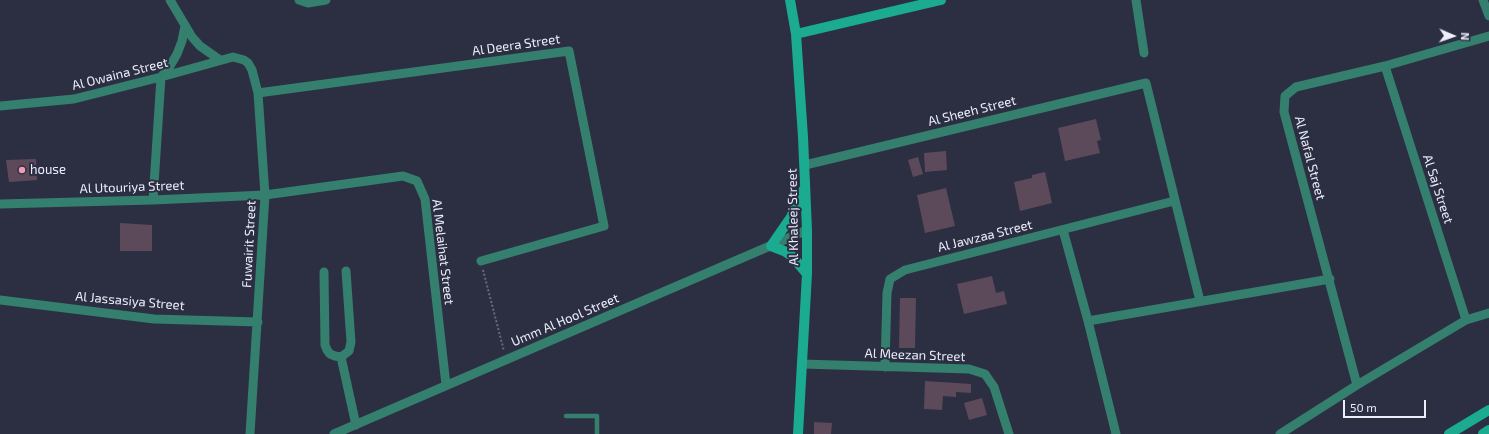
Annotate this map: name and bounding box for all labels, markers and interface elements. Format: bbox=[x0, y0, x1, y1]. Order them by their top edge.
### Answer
north arrow bbox=[1433, 16, 1473, 56]
street label: Al Deera Street bbox=[471, 31, 561, 59]
text: N bbox=[1459, 32, 1472, 41]
street label: Al Owaina Street bbox=[70, 55, 170, 93]
street label: Al Sheeh Street bbox=[926, 93, 1018, 129]
street label: Al Nafal Street bbox=[1291, 114, 1329, 202]
street label: Al Saj Street bbox=[1420, 153, 1456, 225]
place label: house bbox=[30, 162, 66, 178]
marker: house bbox=[17, 165, 27, 175]
street label: Al Khaleej Street bbox=[784, 168, 802, 266]
street label: Al Utouriya Street bbox=[79, 177, 185, 197]
street label: Al Melaihat Street bbox=[429, 198, 457, 306]
street label: Fuwairit Street bbox=[239, 200, 259, 288]
street label: Al Jawzaa Street bbox=[936, 217, 1034, 255]
street label: Al Jassasiya Street bbox=[75, 288, 185, 314]
street label: Umm Al Hool Street bbox=[509, 290, 621, 350]
street label: Al Meezan Street bbox=[864, 345, 966, 365]
scale bar bbox=[1345, 392, 1428, 418]
text: 50 m bbox=[1350, 400, 1377, 414]

